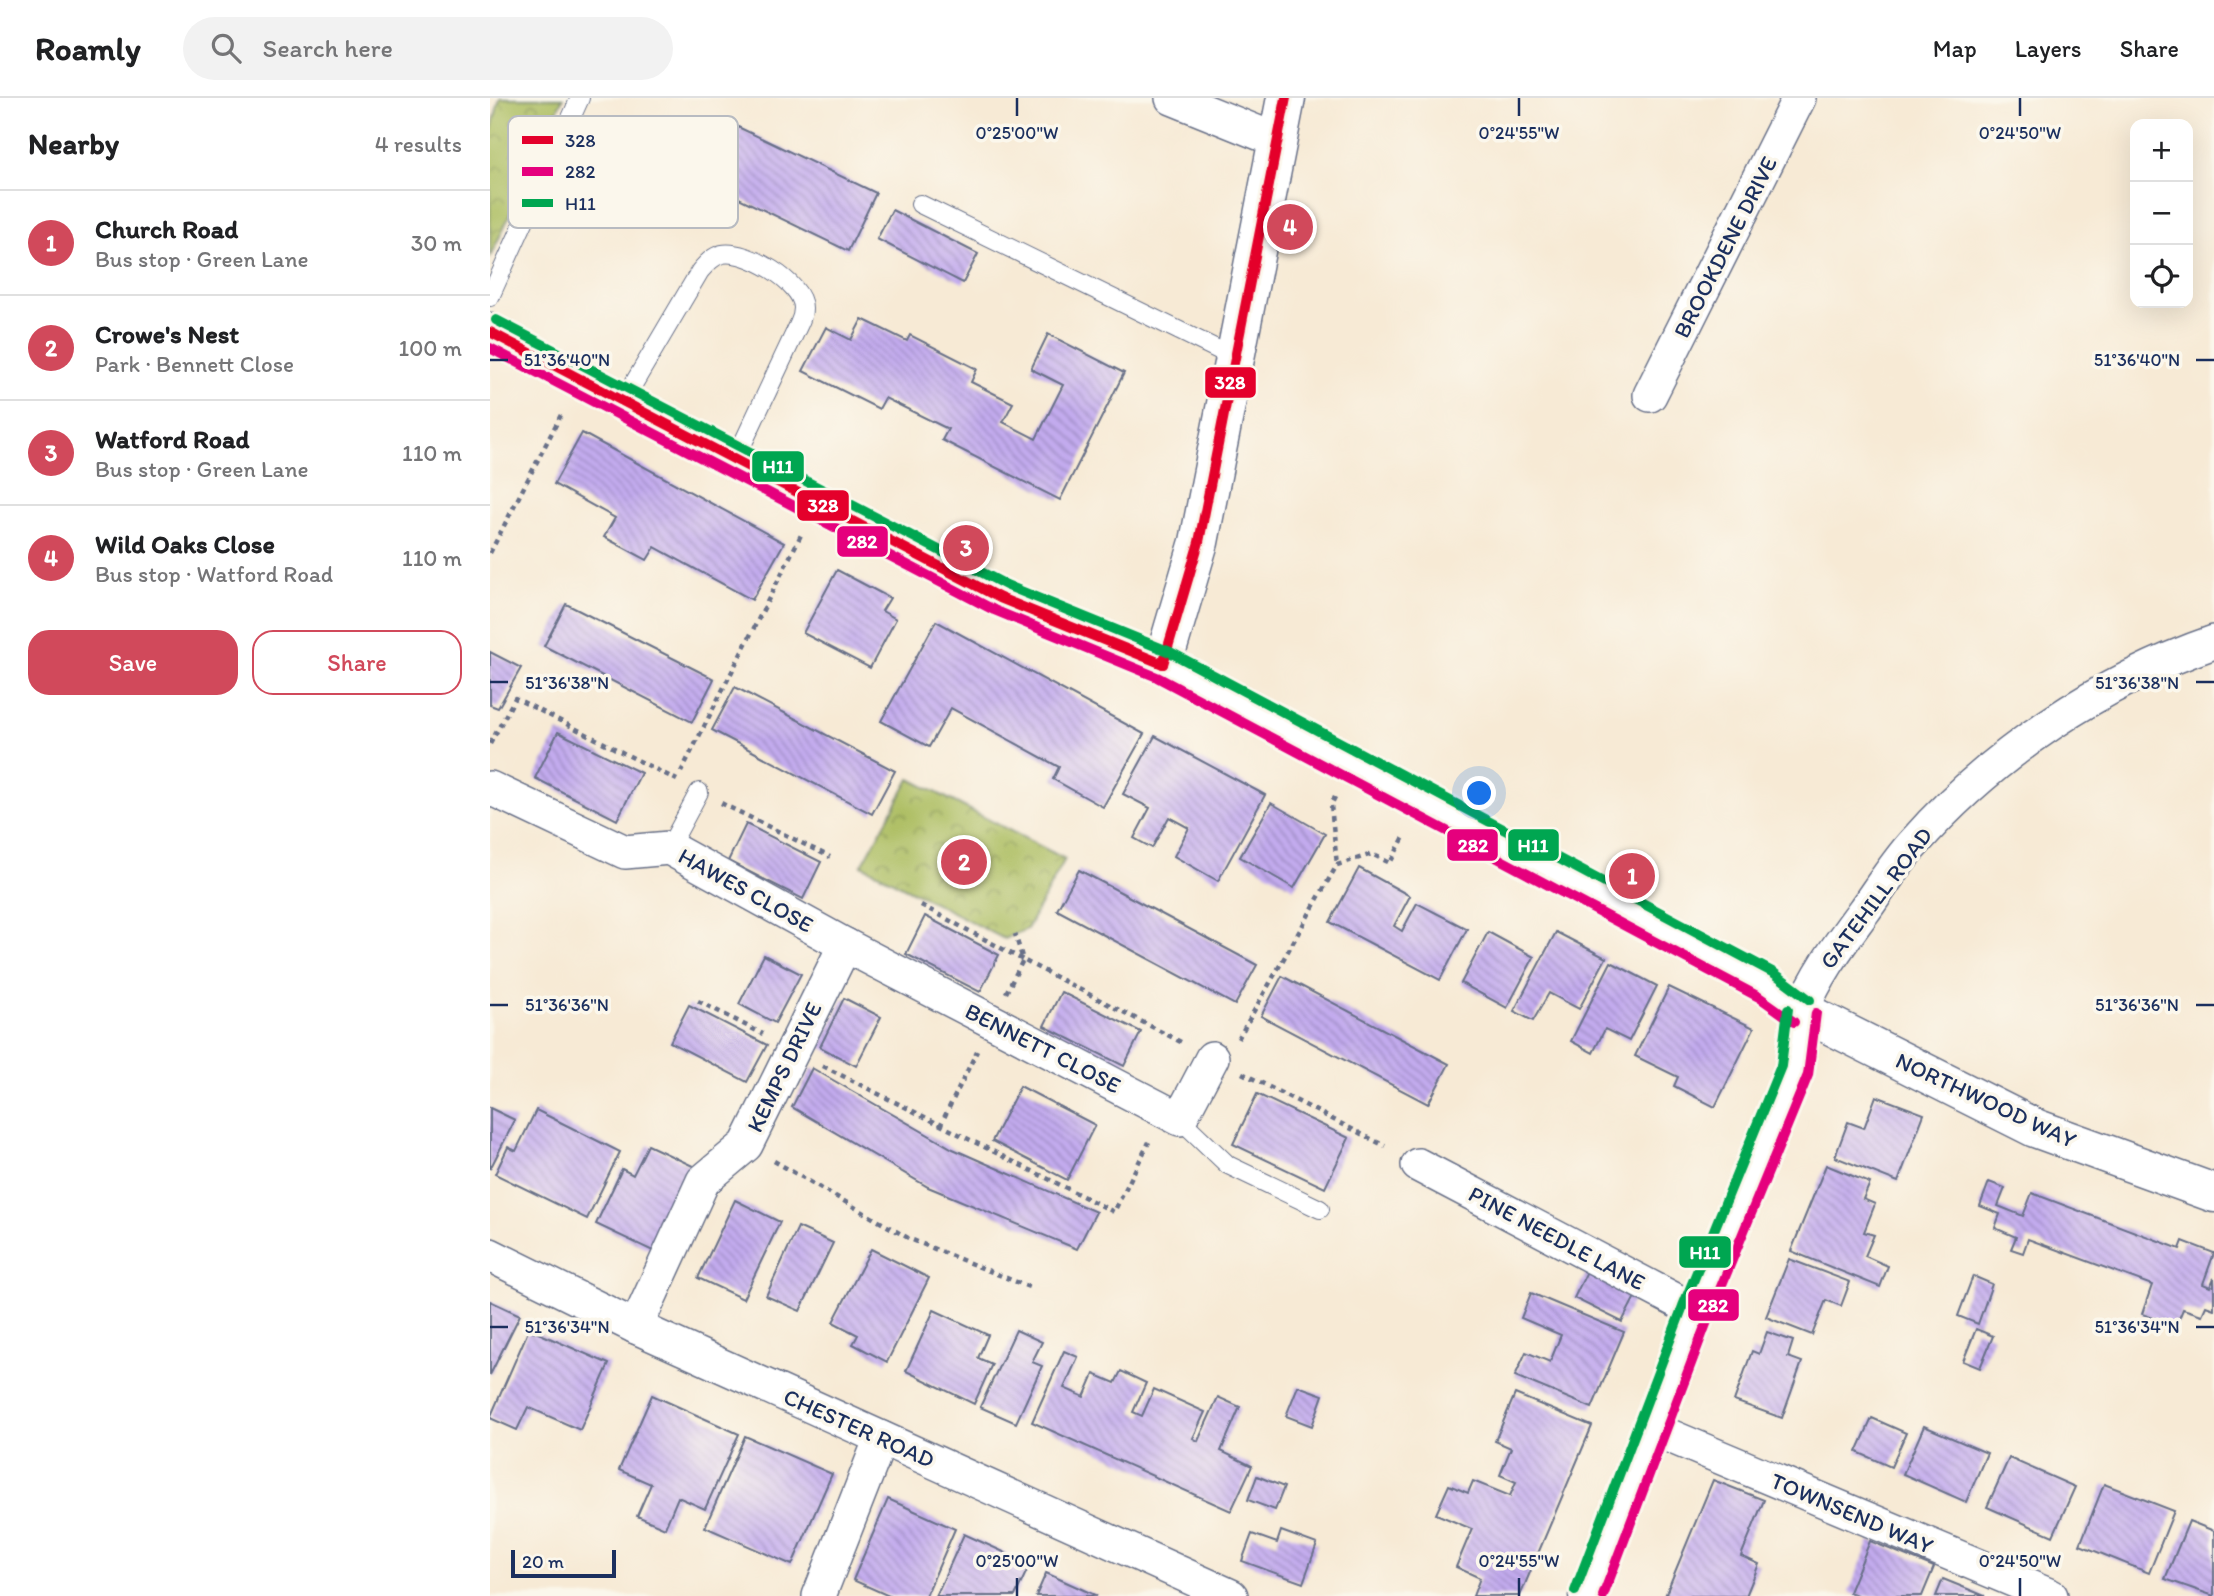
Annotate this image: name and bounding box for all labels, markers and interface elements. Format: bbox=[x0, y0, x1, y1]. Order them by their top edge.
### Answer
search box bbox=[183, 17, 673, 80]
text: Roamly bbox=[35, 29, 141, 68]
icon: search bbox=[207, 29, 245, 67]
text: Search here bbox=[263, 32, 393, 64]
text: Map bbox=[1933, 34, 1977, 63]
text: Layers bbox=[2015, 34, 2082, 63]
text: Share bbox=[2120, 34, 2179, 63]
legend bbox=[508, 116, 738, 228]
map controls bbox=[2130, 119, 2193, 308]
button: + bbox=[2130, 119, 2193, 182]
text: 0°25'00"W bbox=[976, 122, 1058, 144]
text: 0°24'55"W bbox=[1479, 122, 1559, 144]
text: 0°24'50"W bbox=[1979, 122, 2061, 144]
text: Nearby bbox=[28, 125, 119, 162]
text: 328 bbox=[565, 129, 596, 152]
text: 4 results bbox=[375, 130, 462, 158]
street label: BROOKDENE DRIVE bbox=[1667, 151, 1783, 342]
text: 282 bbox=[565, 160, 595, 183]
button: − bbox=[2130, 182, 2193, 245]
text: H11 bbox=[565, 192, 596, 215]
pin: 4 bbox=[1267, 201, 1313, 253]
text: Church Road bbox=[95, 213, 238, 245]
text: 1 bbox=[46, 229, 56, 257]
text: 30 m bbox=[411, 229, 462, 257]
text: Bus stop · Green Lane bbox=[95, 245, 309, 273]
button: locate bbox=[2130, 245, 2193, 308]
text: Crowe's Nest bbox=[95, 318, 239, 350]
text: 2 bbox=[45, 334, 57, 362]
text: 100 m bbox=[398, 334, 462, 362]
text: 51°36'40"N bbox=[524, 349, 610, 371]
text: 51°36'40"N bbox=[2094, 349, 2180, 371]
text: Park · Bennett Close bbox=[95, 350, 294, 378]
line badge: 328 bbox=[1204, 366, 1257, 399]
text: 328 bbox=[1215, 371, 1246, 394]
text: Watford Road bbox=[95, 423, 249, 455]
text: 3 bbox=[45, 439, 57, 467]
text: 110 m bbox=[402, 439, 462, 467]
line badge: H11 bbox=[751, 450, 805, 483]
text: Bus stop · Green Lane bbox=[95, 455, 309, 483]
text: H11 bbox=[763, 455, 794, 478]
line badge: 328 bbox=[796, 489, 850, 522]
text: 328 bbox=[808, 494, 839, 517]
pin: 3 bbox=[943, 522, 989, 574]
line badge: 282 bbox=[836, 525, 889, 558]
text: Wild Oaks Close bbox=[95, 528, 275, 560]
text: 282 bbox=[847, 530, 877, 553]
text: 4 bbox=[44, 544, 58, 572]
text: 110 m bbox=[402, 544, 462, 572]
text: Bus stop · Watford Road bbox=[95, 560, 333, 588]
button: Save bbox=[28, 630, 238, 695]
button: Share bbox=[252, 630, 462, 695]
text: 51°36'38"N bbox=[525, 672, 609, 694]
text: 51°36'38"N bbox=[2095, 672, 2179, 694]
your location bbox=[1462, 776, 1496, 810]
street label: GATEHILL ROAD bbox=[1814, 822, 1938, 974]
line badge: 282 bbox=[1446, 828, 1499, 862]
line badge: H11 bbox=[1507, 828, 1560, 862]
text: 282 bbox=[1458, 834, 1488, 857]
text: H11 bbox=[1518, 834, 1549, 857]
pin: 2 bbox=[941, 836, 987, 888]
street label: HAWES CLOSE bbox=[674, 841, 818, 939]
pin: 1 bbox=[1609, 850, 1655, 902]
text: 51°36'36"N bbox=[525, 994, 609, 1016]
text: 51°36'36"N bbox=[2095, 994, 2179, 1016]
street label: KEMPS DRIVE bbox=[740, 997, 828, 1137]
street label: BENNETT CLOSE bbox=[960, 997, 1126, 1099]
street label: NORTHWOOD WAY bbox=[1891, 1046, 2081, 1154]
street label: PINE NEEDLE LANE bbox=[1464, 1180, 1650, 1296]
line badge: H11 bbox=[1678, 1235, 1732, 1269]
text: H11 bbox=[1690, 1241, 1721, 1264]
line badge: 282 bbox=[1687, 1288, 1740, 1322]
text: 282 bbox=[1698, 1294, 1728, 1317]
text: 51°36'34"N bbox=[524, 1316, 610, 1338]
text: 51°36'34"N bbox=[2094, 1316, 2180, 1338]
street label: CHESTER ROAD bbox=[779, 1382, 939, 1474]
street label: TOWNSEND WAY bbox=[1767, 1466, 1937, 1560]
scale bar bbox=[511, 1547, 616, 1579]
text: 20 m bbox=[522, 1550, 564, 1573]
text: 0°25'00"W bbox=[976, 1550, 1058, 1572]
text: 0°24'55"W bbox=[1479, 1550, 1559, 1572]
text: 0°24'50"W bbox=[1979, 1550, 2061, 1572]

